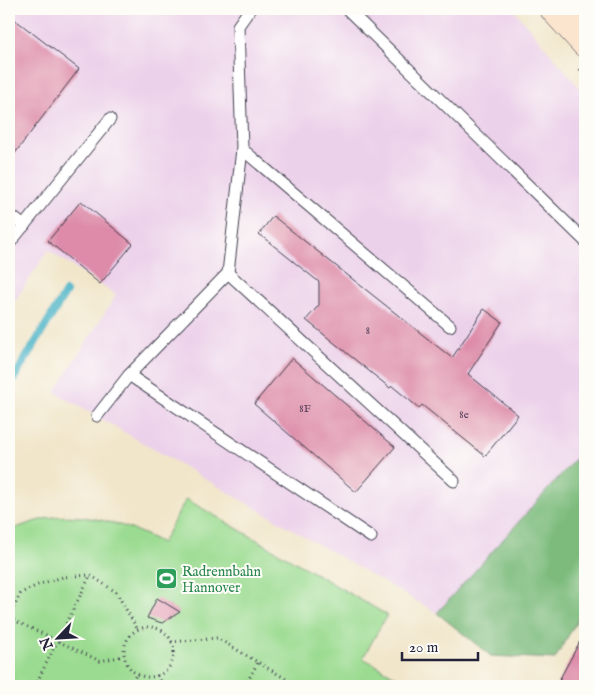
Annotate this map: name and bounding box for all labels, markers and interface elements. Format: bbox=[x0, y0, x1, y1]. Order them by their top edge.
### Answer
house number: 8 bbox=[366, 324, 370, 338]
house number: 8F bbox=[299, 402, 311, 416]
house number: 8e bbox=[459, 408, 469, 422]
place label: Radrennbahn Hannover bbox=[182, 563, 262, 597]
sports icon: Radrennbahn Hannover bbox=[154, 567, 178, 591]
north arrow bbox=[32, 612, 82, 662]
scale bar bbox=[402, 630, 478, 662]
text: N bbox=[36, 634, 58, 653]
text: 20 m bbox=[409, 638, 439, 657]

